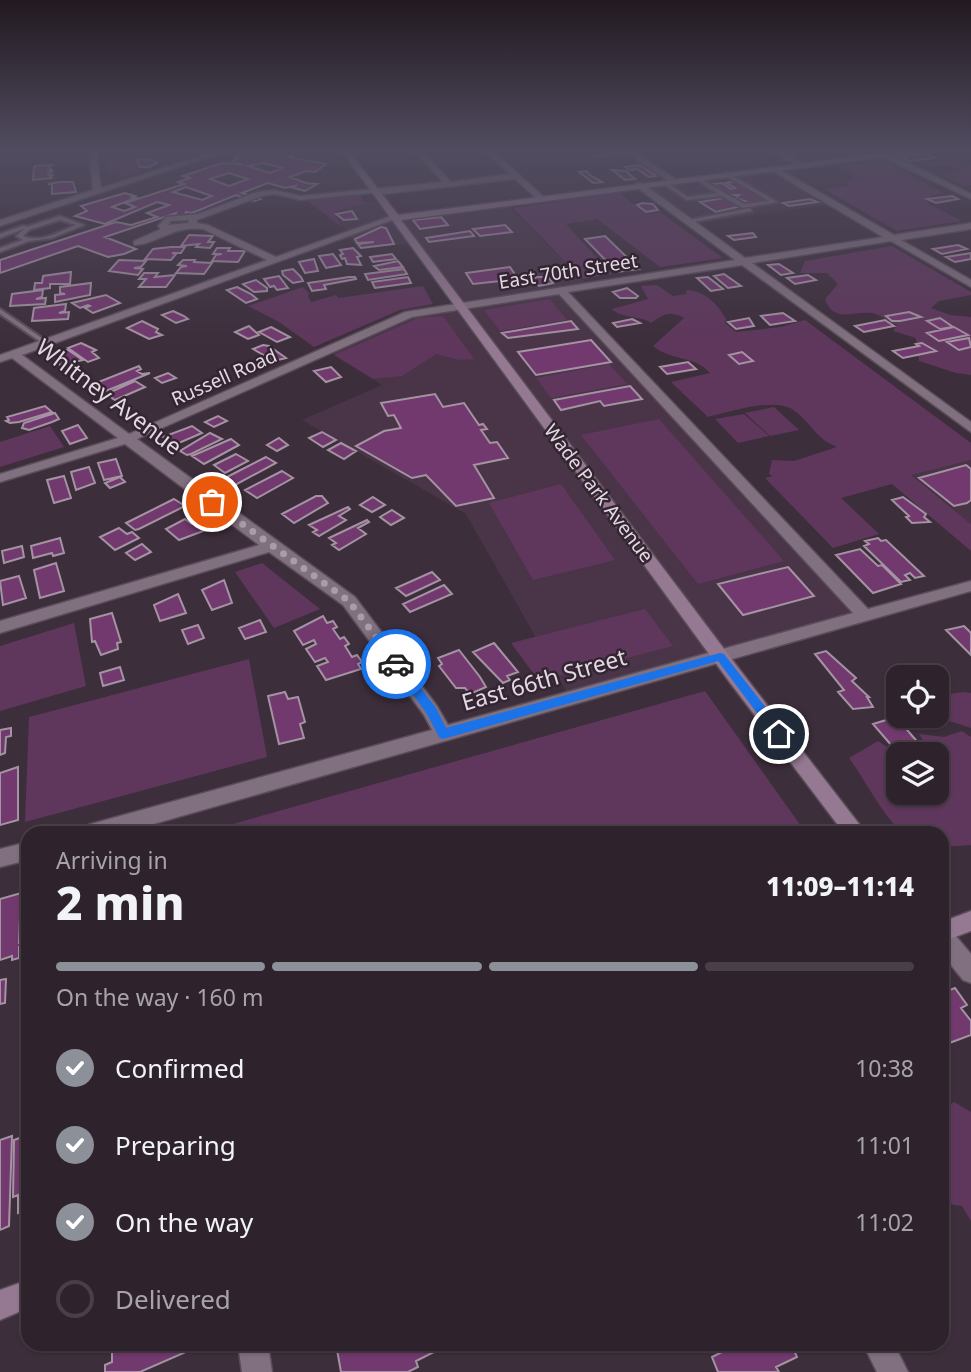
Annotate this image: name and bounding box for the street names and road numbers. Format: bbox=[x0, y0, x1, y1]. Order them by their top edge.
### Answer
street label: East 70th Street bbox=[497, 247, 640, 295]
street label: Whitney Avenue bbox=[30, 331, 189, 462]
street label: Russell Road bbox=[167, 342, 281, 412]
street label: Wade Park Avenue bbox=[538, 418, 660, 568]
street label: East 66th Street bbox=[458, 640, 630, 718]

